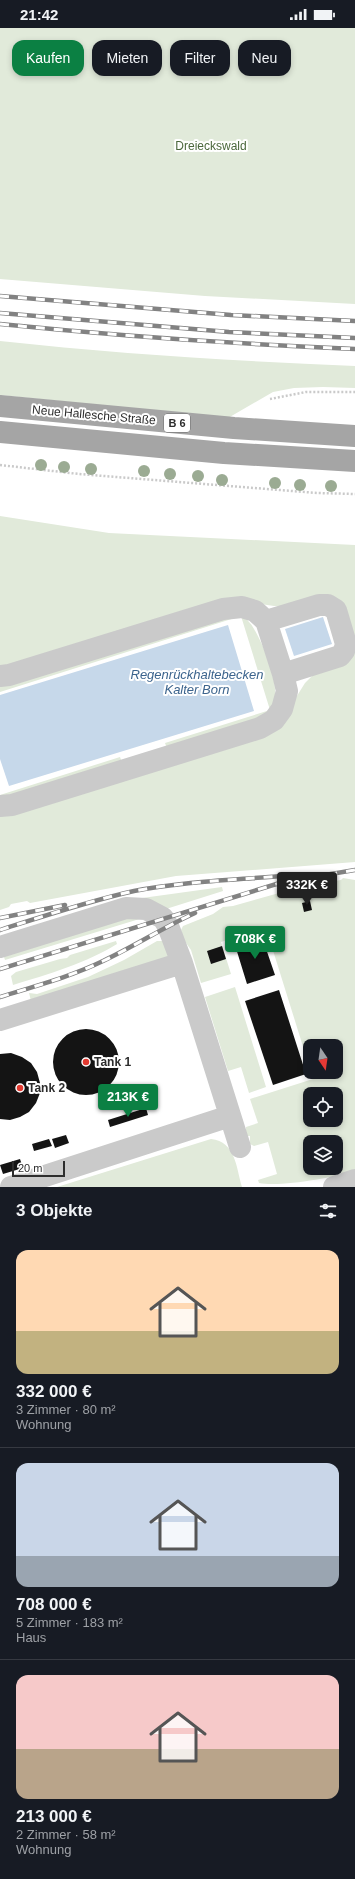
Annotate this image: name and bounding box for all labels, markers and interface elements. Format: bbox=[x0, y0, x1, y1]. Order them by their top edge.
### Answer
text: 21:42 bbox=[20, 6, 58, 23]
chip: Kaufen bbox=[12, 40, 84, 76]
chip: Mieten bbox=[92, 40, 162, 76]
chip: Filter bbox=[170, 40, 230, 76]
chip: Neu bbox=[238, 40, 291, 76]
park label: Dreieckswald bbox=[175, 139, 247, 153]
street label: Neue Hallesche Straße bbox=[32, 403, 157, 427]
road number: B 6 bbox=[164, 414, 190, 432]
water label: Regenrückhaltebecken Kalter Born bbox=[131, 667, 263, 697]
pin: 332K € bbox=[274, 872, 340, 906]
text: 332K € bbox=[286, 877, 328, 892]
pin: 708K € bbox=[222, 926, 288, 960]
text: 708K € bbox=[234, 931, 276, 946]
north arrow bbox=[303, 1039, 343, 1079]
map controls bbox=[303, 1039, 343, 1175]
place label: Tank 1 bbox=[94, 1055, 131, 1069]
marker: Tank 1 bbox=[81, 1057, 91, 1067]
place label: Tank 2 bbox=[28, 1081, 65, 1095]
marker: Tank 2 bbox=[15, 1083, 25, 1093]
pin: 213K € bbox=[95, 1084, 161, 1118]
button: locate bbox=[303, 1087, 343, 1127]
text: 213K € bbox=[107, 1089, 149, 1104]
button: layers bbox=[303, 1135, 343, 1175]
scale bar bbox=[12, 1159, 65, 1178]
text: 20 m bbox=[18, 1162, 42, 1174]
icon: filters bbox=[317, 1200, 339, 1222]
text: 3 Objekte bbox=[16, 1201, 93, 1220]
icon: home bbox=[142, 1276, 214, 1348]
text: 332 000 € bbox=[16, 1382, 92, 1401]
text: 3 Zimmer · 80 m² bbox=[16, 1402, 116, 1417]
text: Wohnung bbox=[16, 1417, 71, 1432]
icon: home bbox=[142, 1489, 214, 1561]
text: 708 000 € bbox=[16, 1595, 92, 1614]
text: 5 Zimmer · 183 m² bbox=[16, 1615, 123, 1630]
text: Haus bbox=[16, 1630, 46, 1645]
icon: home bbox=[142, 1701, 214, 1773]
text: 213 000 € bbox=[16, 1807, 92, 1826]
text: 2 Zimmer · 58 m² bbox=[16, 1827, 116, 1842]
text: Wohnung bbox=[16, 1842, 71, 1857]

